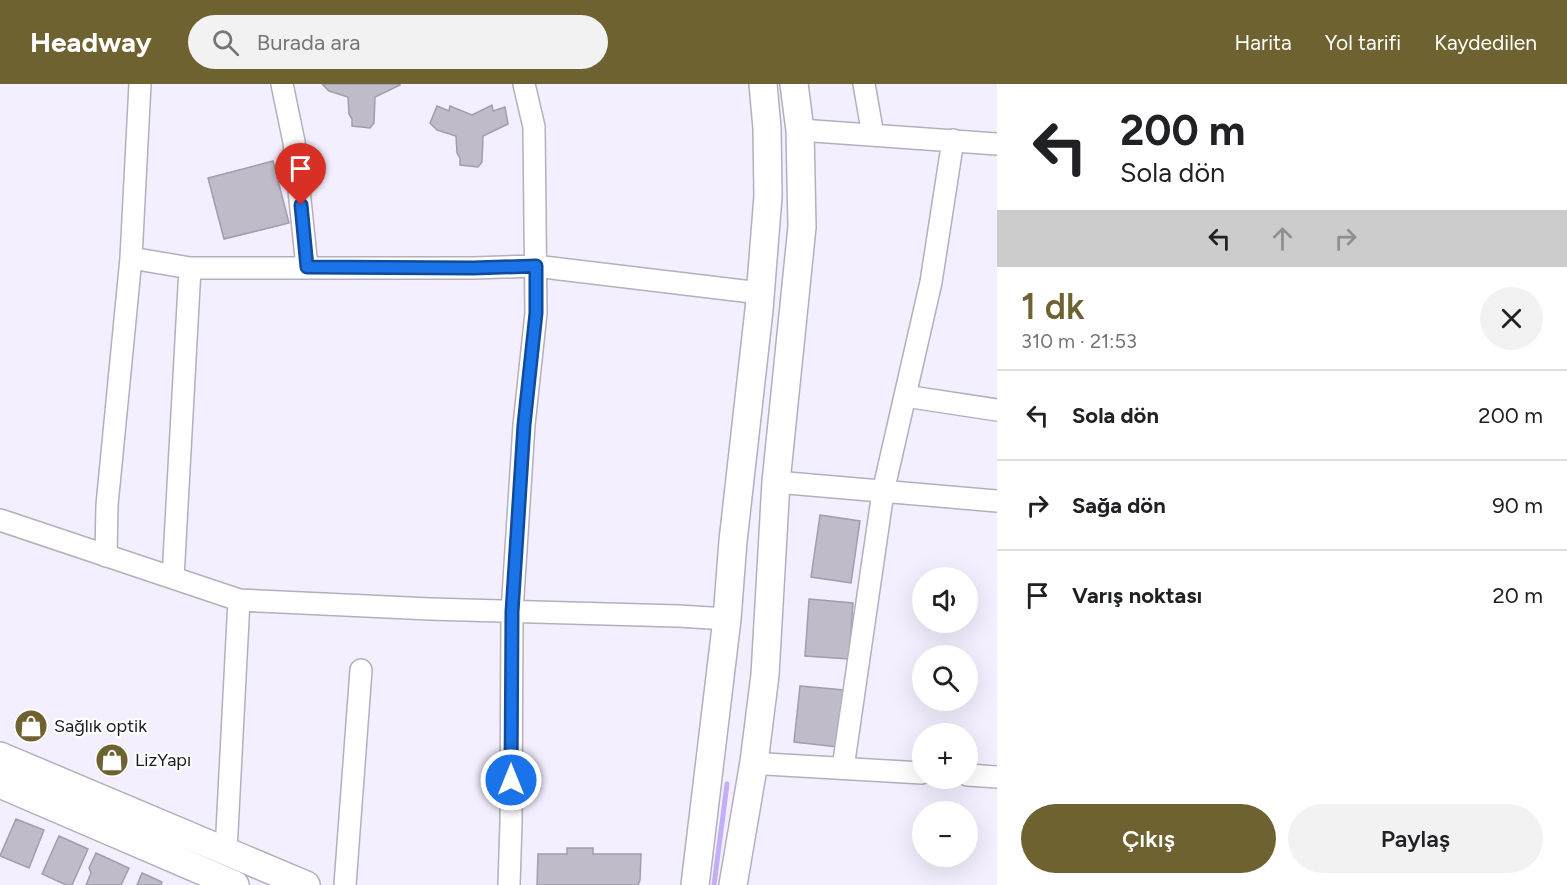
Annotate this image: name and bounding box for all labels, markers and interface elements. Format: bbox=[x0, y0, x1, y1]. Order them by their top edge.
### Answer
search box bbox=[188, 15, 608, 69]
text: Headway bbox=[30, 25, 152, 59]
icon: search bbox=[209, 26, 242, 59]
text: Burada ara bbox=[257, 29, 361, 56]
text: Harita bbox=[1235, 30, 1292, 55]
text: Yol tarifi bbox=[1325, 30, 1401, 55]
text: Kaydedilen bbox=[1434, 30, 1537, 55]
text: 200 m bbox=[1120, 105, 1245, 156]
icon: left bbox=[1021, 108, 1099, 186]
pin bbox=[275, 143, 326, 205]
icon: arrive bbox=[284, 152, 317, 185]
text: Sola dön bbox=[1120, 156, 1225, 189]
icon: left bbox=[1203, 222, 1236, 255]
icon: ahead bbox=[1266, 222, 1299, 255]
icon: right bbox=[1329, 222, 1362, 255]
text: 1 dk bbox=[1021, 285, 1085, 328]
button: close bbox=[1480, 287, 1543, 350]
text: 310 m · 21:53 bbox=[1021, 329, 1137, 353]
icon: left bbox=[1021, 399, 1054, 432]
text: Sola dön bbox=[1072, 402, 1159, 429]
text: 200 m bbox=[1478, 402, 1543, 429]
icon: right bbox=[1021, 489, 1054, 522]
text: Sağa dön bbox=[1072, 492, 1166, 519]
text: 90 m bbox=[1492, 492, 1543, 519]
map controls bbox=[912, 567, 978, 867]
button: sound bbox=[912, 567, 978, 633]
icon: arrive bbox=[1021, 579, 1054, 612]
text: Varış noktası bbox=[1072, 582, 1202, 609]
text: 20 m bbox=[1492, 582, 1543, 609]
button: search bbox=[912, 645, 978, 711]
shop icon: Sağlık optik bbox=[13, 708, 49, 744]
place label: Sağlık optik bbox=[54, 715, 147, 737]
button: + bbox=[912, 723, 978, 789]
shop icon: LizYapı bbox=[94, 742, 130, 778]
position arrow bbox=[479, 748, 543, 812]
place label: LizYapı bbox=[135, 749, 191, 771]
button: − bbox=[912, 801, 978, 867]
button: Çıkış bbox=[1021, 804, 1276, 873]
button: Paylaş bbox=[1288, 804, 1543, 873]

